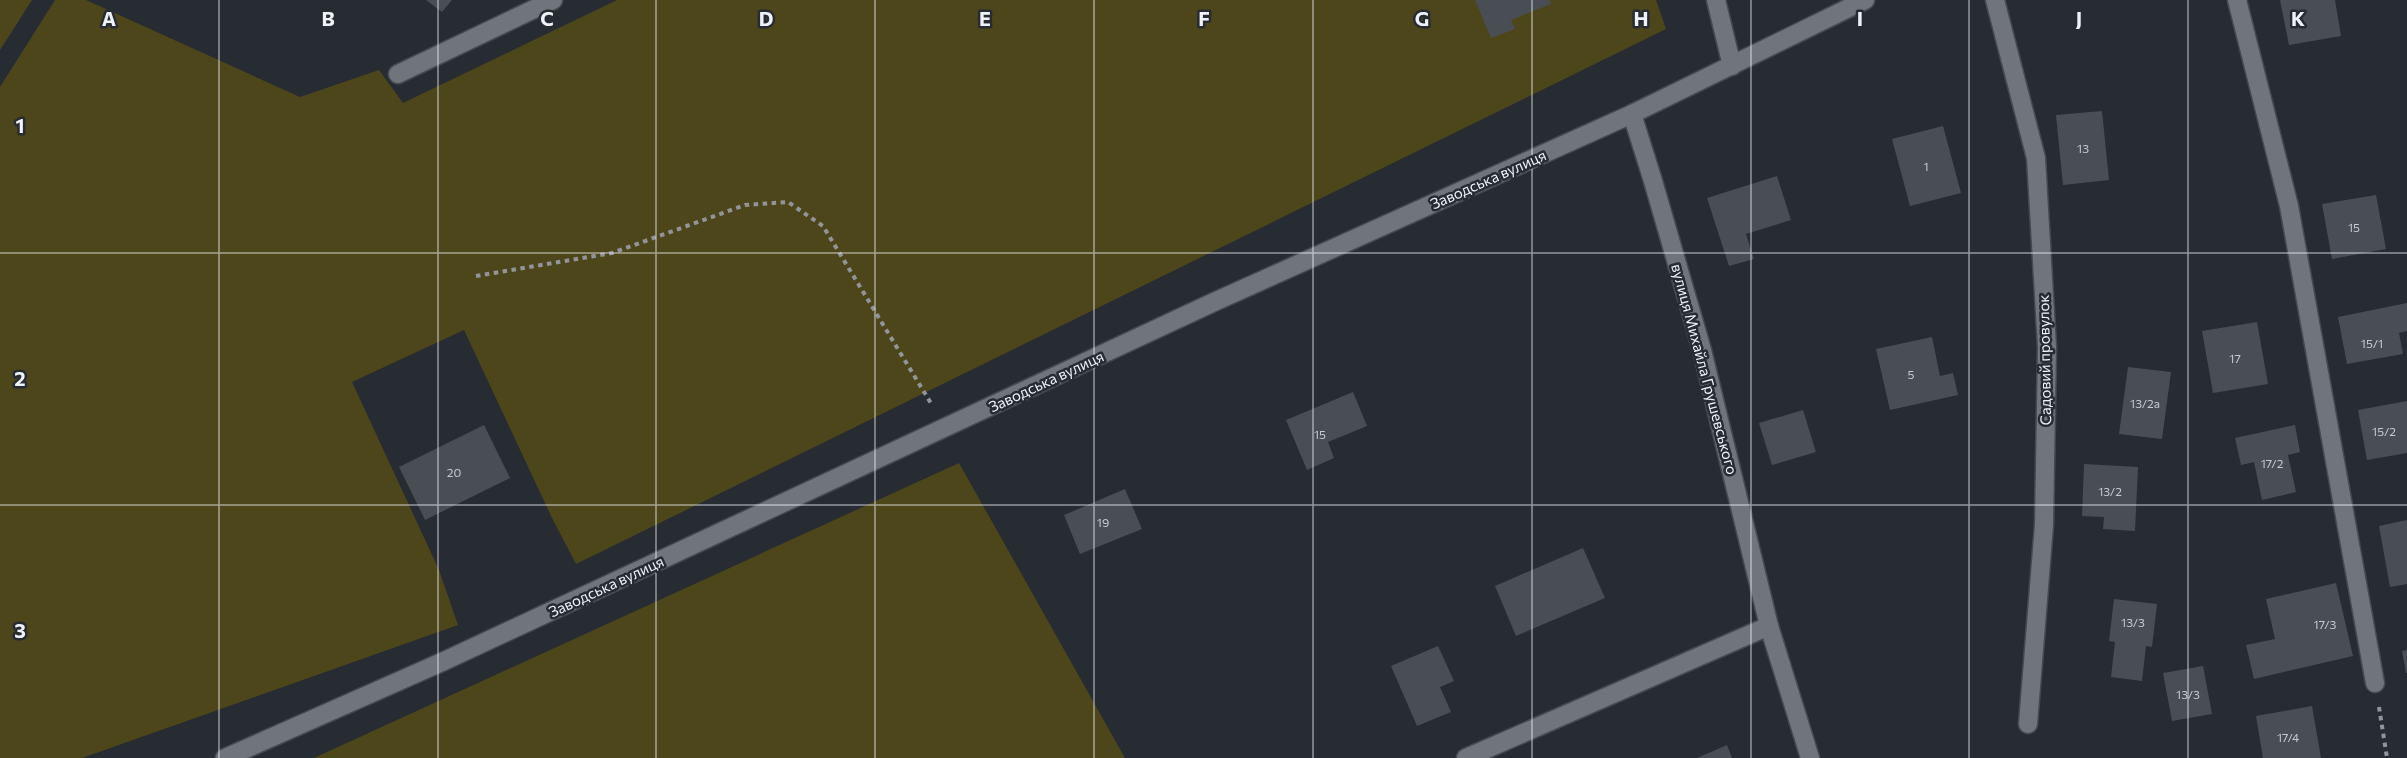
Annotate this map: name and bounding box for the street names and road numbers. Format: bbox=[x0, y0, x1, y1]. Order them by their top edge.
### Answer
street label: Заводська вулиця bbox=[1427, 145, 1549, 213]
street label: вулиця Михайла Грушевського bbox=[1668, 262, 1742, 476]
street label: Садовий провулок bbox=[2034, 294, 2054, 426]
street label: Заводська вулиця bbox=[986, 346, 1106, 416]
street label: Заводська вулиця bbox=[546, 551, 666, 621]

